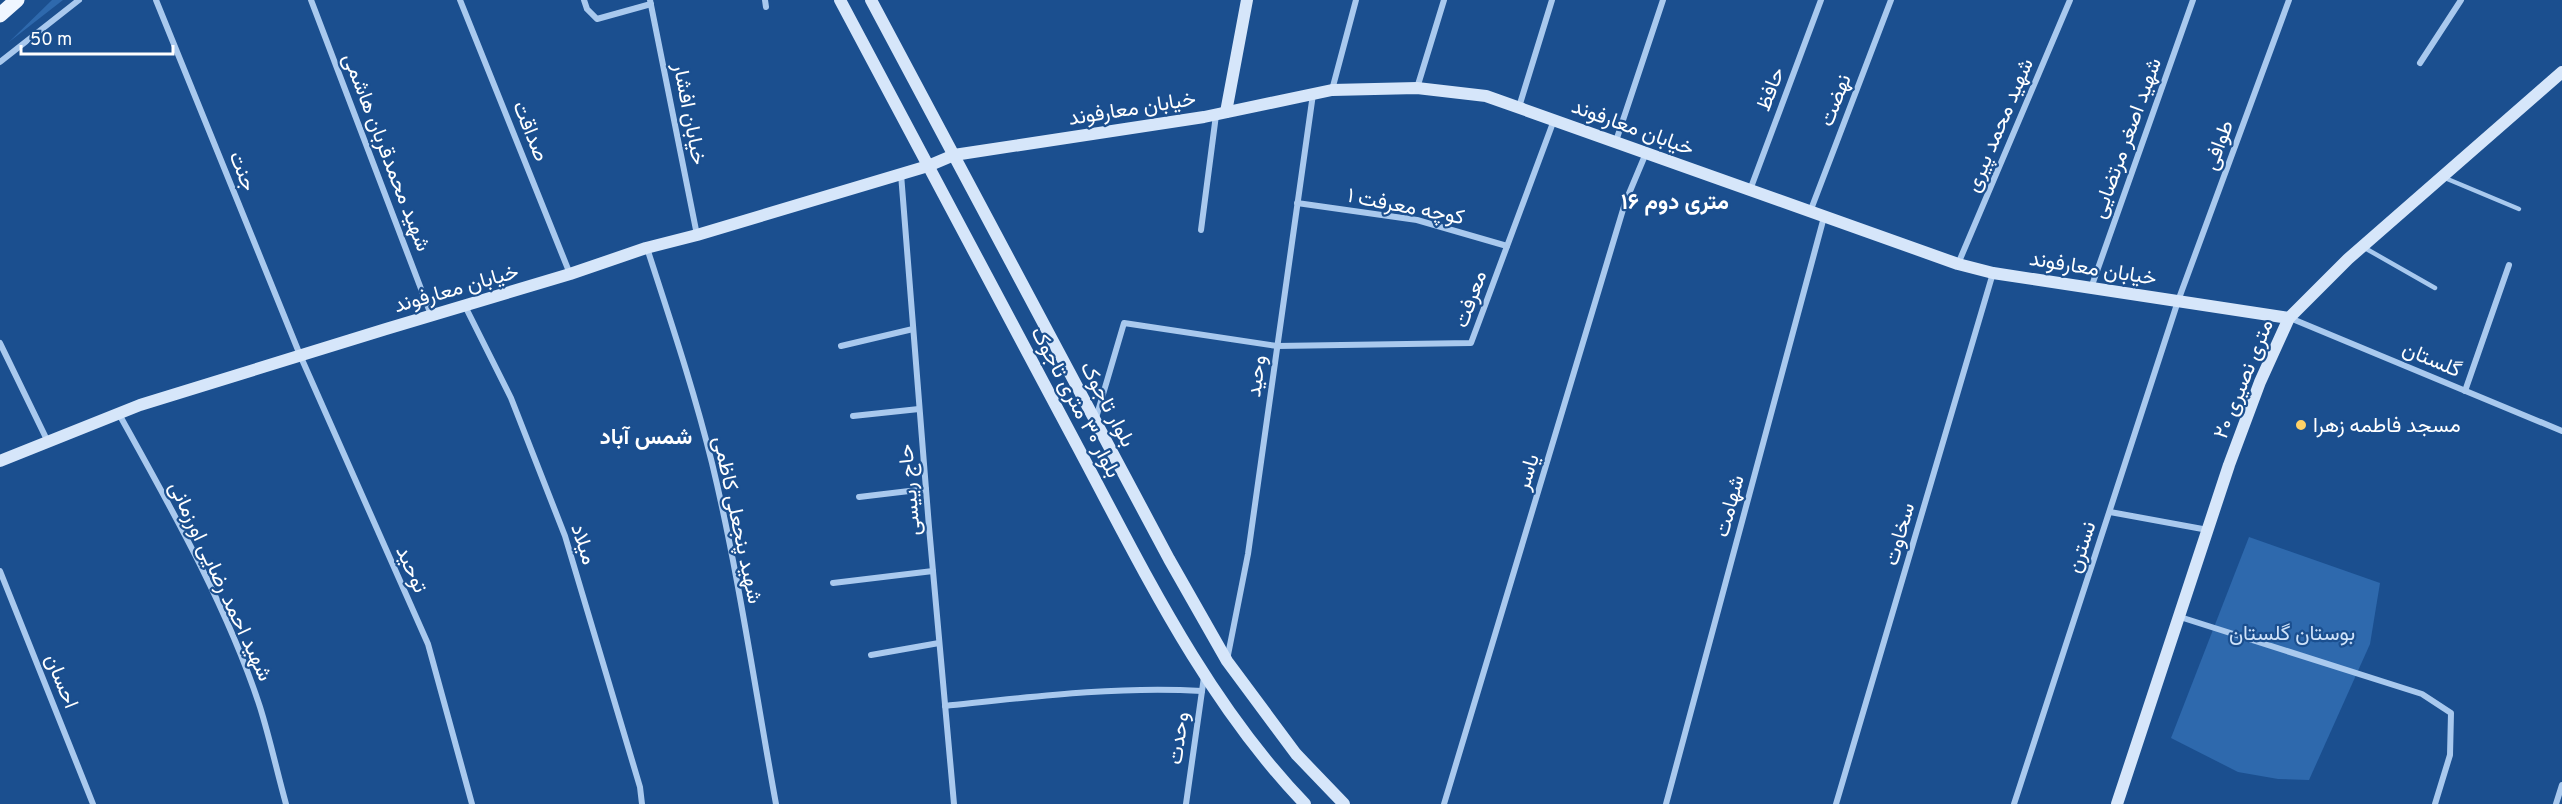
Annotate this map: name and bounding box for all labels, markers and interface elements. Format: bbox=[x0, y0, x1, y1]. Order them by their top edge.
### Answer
scale bar bbox=[21, 18, 172, 56]
text: 50 m bbox=[30, 29, 72, 52]
street label: شهید محمدقربان هاشمی bbox=[335, 50, 436, 255]
street label: شهید اصغر مرتضایی bbox=[2086, 54, 2169, 223]
street label: شهید محمد پیری bbox=[1960, 55, 2041, 197]
street label: خیابان افشار bbox=[665, 60, 712, 167]
street label: حافظ bbox=[1751, 64, 1792, 115]
street label: نهضت bbox=[1814, 70, 1859, 131]
street label: خیابان معارفوند bbox=[1067, 86, 1198, 133]
street label: خیابان معارفوند bbox=[1567, 94, 1698, 163]
street label: صداقت bbox=[505, 97, 554, 166]
street label: طوافی bbox=[2198, 117, 2241, 174]
street label: جنت bbox=[221, 148, 262, 195]
street label: کوچه معرفت ۱ bbox=[1345, 183, 1466, 232]
district label: ۱۶ متری دوم bbox=[1621, 190, 1729, 217]
street label: خیابان معارفوند bbox=[2027, 246, 2158, 293]
street label: خیابان معارفوند bbox=[391, 259, 522, 320]
street label: معرفت bbox=[1449, 267, 1494, 332]
street label: ۲۰ متری نصیری bbox=[2208, 316, 2281, 443]
street label: بلوار ۳۰ متری تاجوک bbox=[1023, 322, 1126, 483]
street label: گلستان bbox=[2398, 336, 2465, 385]
street label: وحید bbox=[1241, 353, 1274, 399]
street label: بلوار تاجوک bbox=[1073, 357, 1141, 452]
place label: مسجد فاطمه زهرا bbox=[2313, 413, 2461, 440]
marker: مسجد فاطمه زهرا bbox=[2294, 418, 2308, 432]
district label: شمس آباد bbox=[600, 425, 692, 452]
street label: شهید پنجعلی کاظمی bbox=[706, 434, 767, 606]
street label: حاج رییسی bbox=[893, 443, 928, 537]
street label: یاسر bbox=[1510, 451, 1547, 495]
street label: شهامت bbox=[1709, 472, 1752, 540]
street label: شهید احمد رضایی اورزمانی bbox=[161, 477, 278, 686]
street label: سخاوت bbox=[1879, 500, 1922, 569]
street label: نسترن bbox=[2061, 518, 2103, 577]
street label: میلاد bbox=[563, 521, 602, 568]
street label: توحید bbox=[388, 542, 433, 597]
park label: بوستان گلستان bbox=[2229, 621, 2355, 648]
street label: احسان bbox=[38, 650, 84, 713]
street label: وحدت bbox=[1162, 710, 1197, 766]

